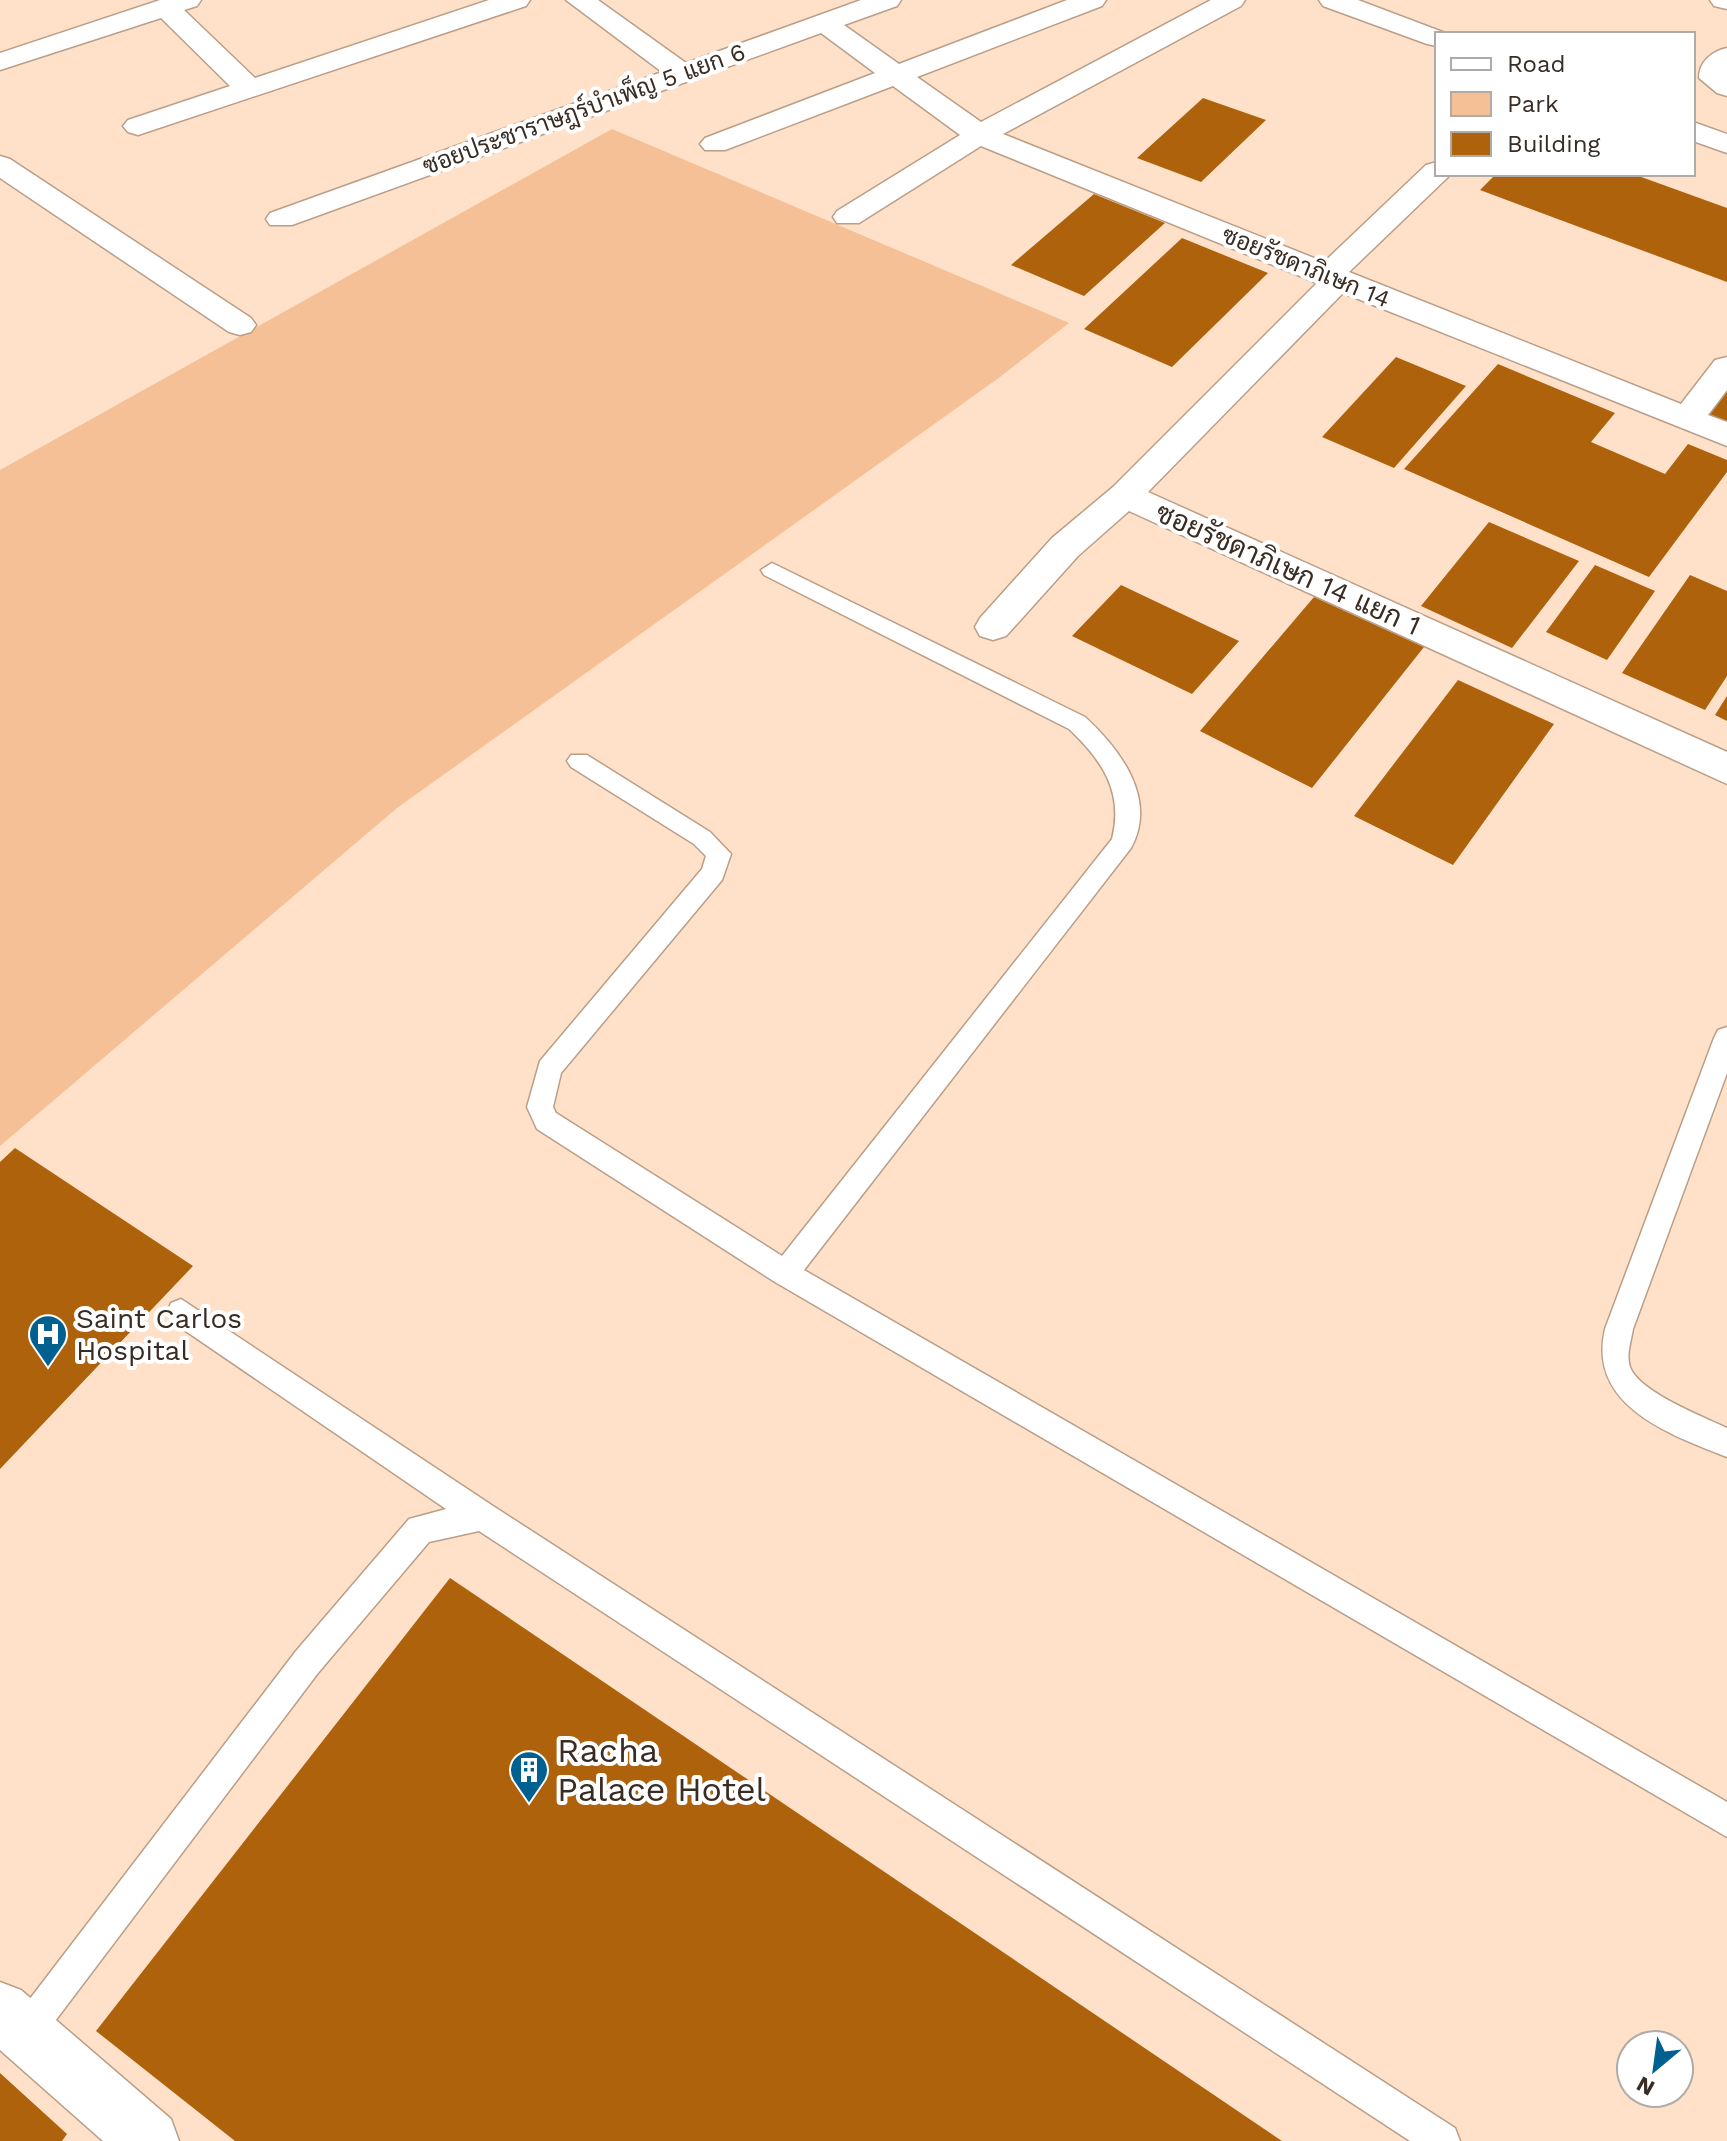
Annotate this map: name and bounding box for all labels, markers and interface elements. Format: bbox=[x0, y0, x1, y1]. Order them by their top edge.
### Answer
legend bbox=[1435, 32, 1695, 176]
street label: ซอยประชาราษฎร์บำเพ็ญ 5 แยก 6 bbox=[418, 35, 750, 182]
text: Road bbox=[1507, 50, 1566, 78]
text: Park bbox=[1507, 90, 1559, 118]
text: Building bbox=[1507, 130, 1600, 158]
street label: ซอยรัชดาภิเษก 14 bbox=[1218, 221, 1394, 313]
street label: ซอยรัชดาภิเษก 14 แยก 1 bbox=[1151, 494, 1426, 642]
place label: Saint Carlos Hospital bbox=[76, 1302, 242, 1367]
hospital icon: Saint Carlos Hospital bbox=[27, 1313, 69, 1368]
place label: Racha Palace Hotel bbox=[557, 1730, 767, 1809]
building icon: Racha Palace Hotel bbox=[508, 1749, 550, 1804]
north arrow bbox=[1615, 2029, 1695, 2109]
text: N bbox=[1632, 2071, 1659, 2101]

